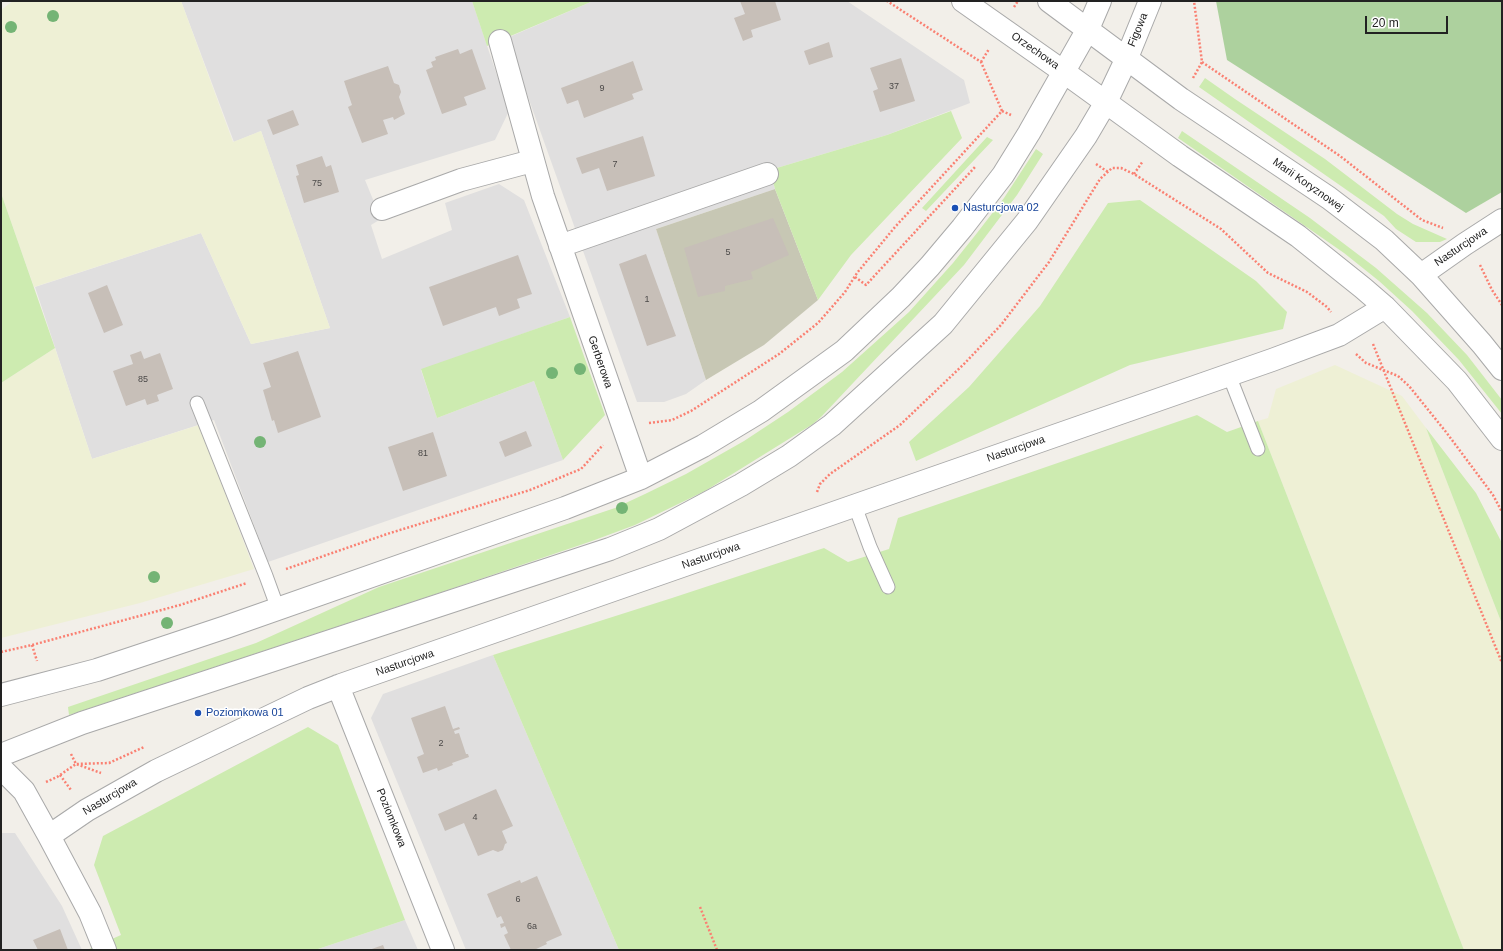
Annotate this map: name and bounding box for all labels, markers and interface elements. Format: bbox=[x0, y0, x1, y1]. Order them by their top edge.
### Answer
scale bar bbox=[1367, 8, 1450, 34]
street label: Figowa bbox=[1125, 11, 1151, 49]
text: 20 m bbox=[1372, 16, 1399, 30]
street label: Orzechowa bbox=[1008, 30, 1062, 72]
house number: 37 bbox=[889, 82, 899, 92]
house number: 9 bbox=[599, 84, 605, 94]
street label: Marii Koryznowej bbox=[1270, 156, 1346, 214]
house number: 7 bbox=[612, 160, 618, 170]
house number: 75 bbox=[312, 179, 322, 189]
place label: Nasturcjowa 02 bbox=[963, 201, 1039, 215]
marker: Nasturcjowa 02 bbox=[950, 203, 960, 213]
street label: Nasturcjowa bbox=[1432, 225, 1490, 269]
house number: 5 bbox=[725, 248, 731, 258]
house number: 1 bbox=[644, 295, 650, 305]
street label: Gerberowa bbox=[585, 334, 615, 390]
house number: 85 bbox=[138, 375, 148, 385]
street label: Nasturcjowa bbox=[985, 433, 1047, 465]
house number: 81 bbox=[418, 449, 428, 459]
street label: Nasturcjowa bbox=[680, 540, 742, 572]
street label: Nasturcjowa bbox=[374, 647, 436, 679]
place label: Poziomkowa 01 bbox=[206, 706, 284, 720]
marker: Poziomkowa 01 bbox=[193, 708, 203, 718]
house number: 2 bbox=[438, 739, 444, 749]
street label: Nasturcjowa bbox=[81, 776, 139, 818]
street label: Poziomkowa bbox=[373, 787, 409, 849]
house number: 4 bbox=[472, 813, 478, 823]
house number: 6 bbox=[515, 895, 521, 905]
house number: 6a bbox=[527, 922, 537, 932]

